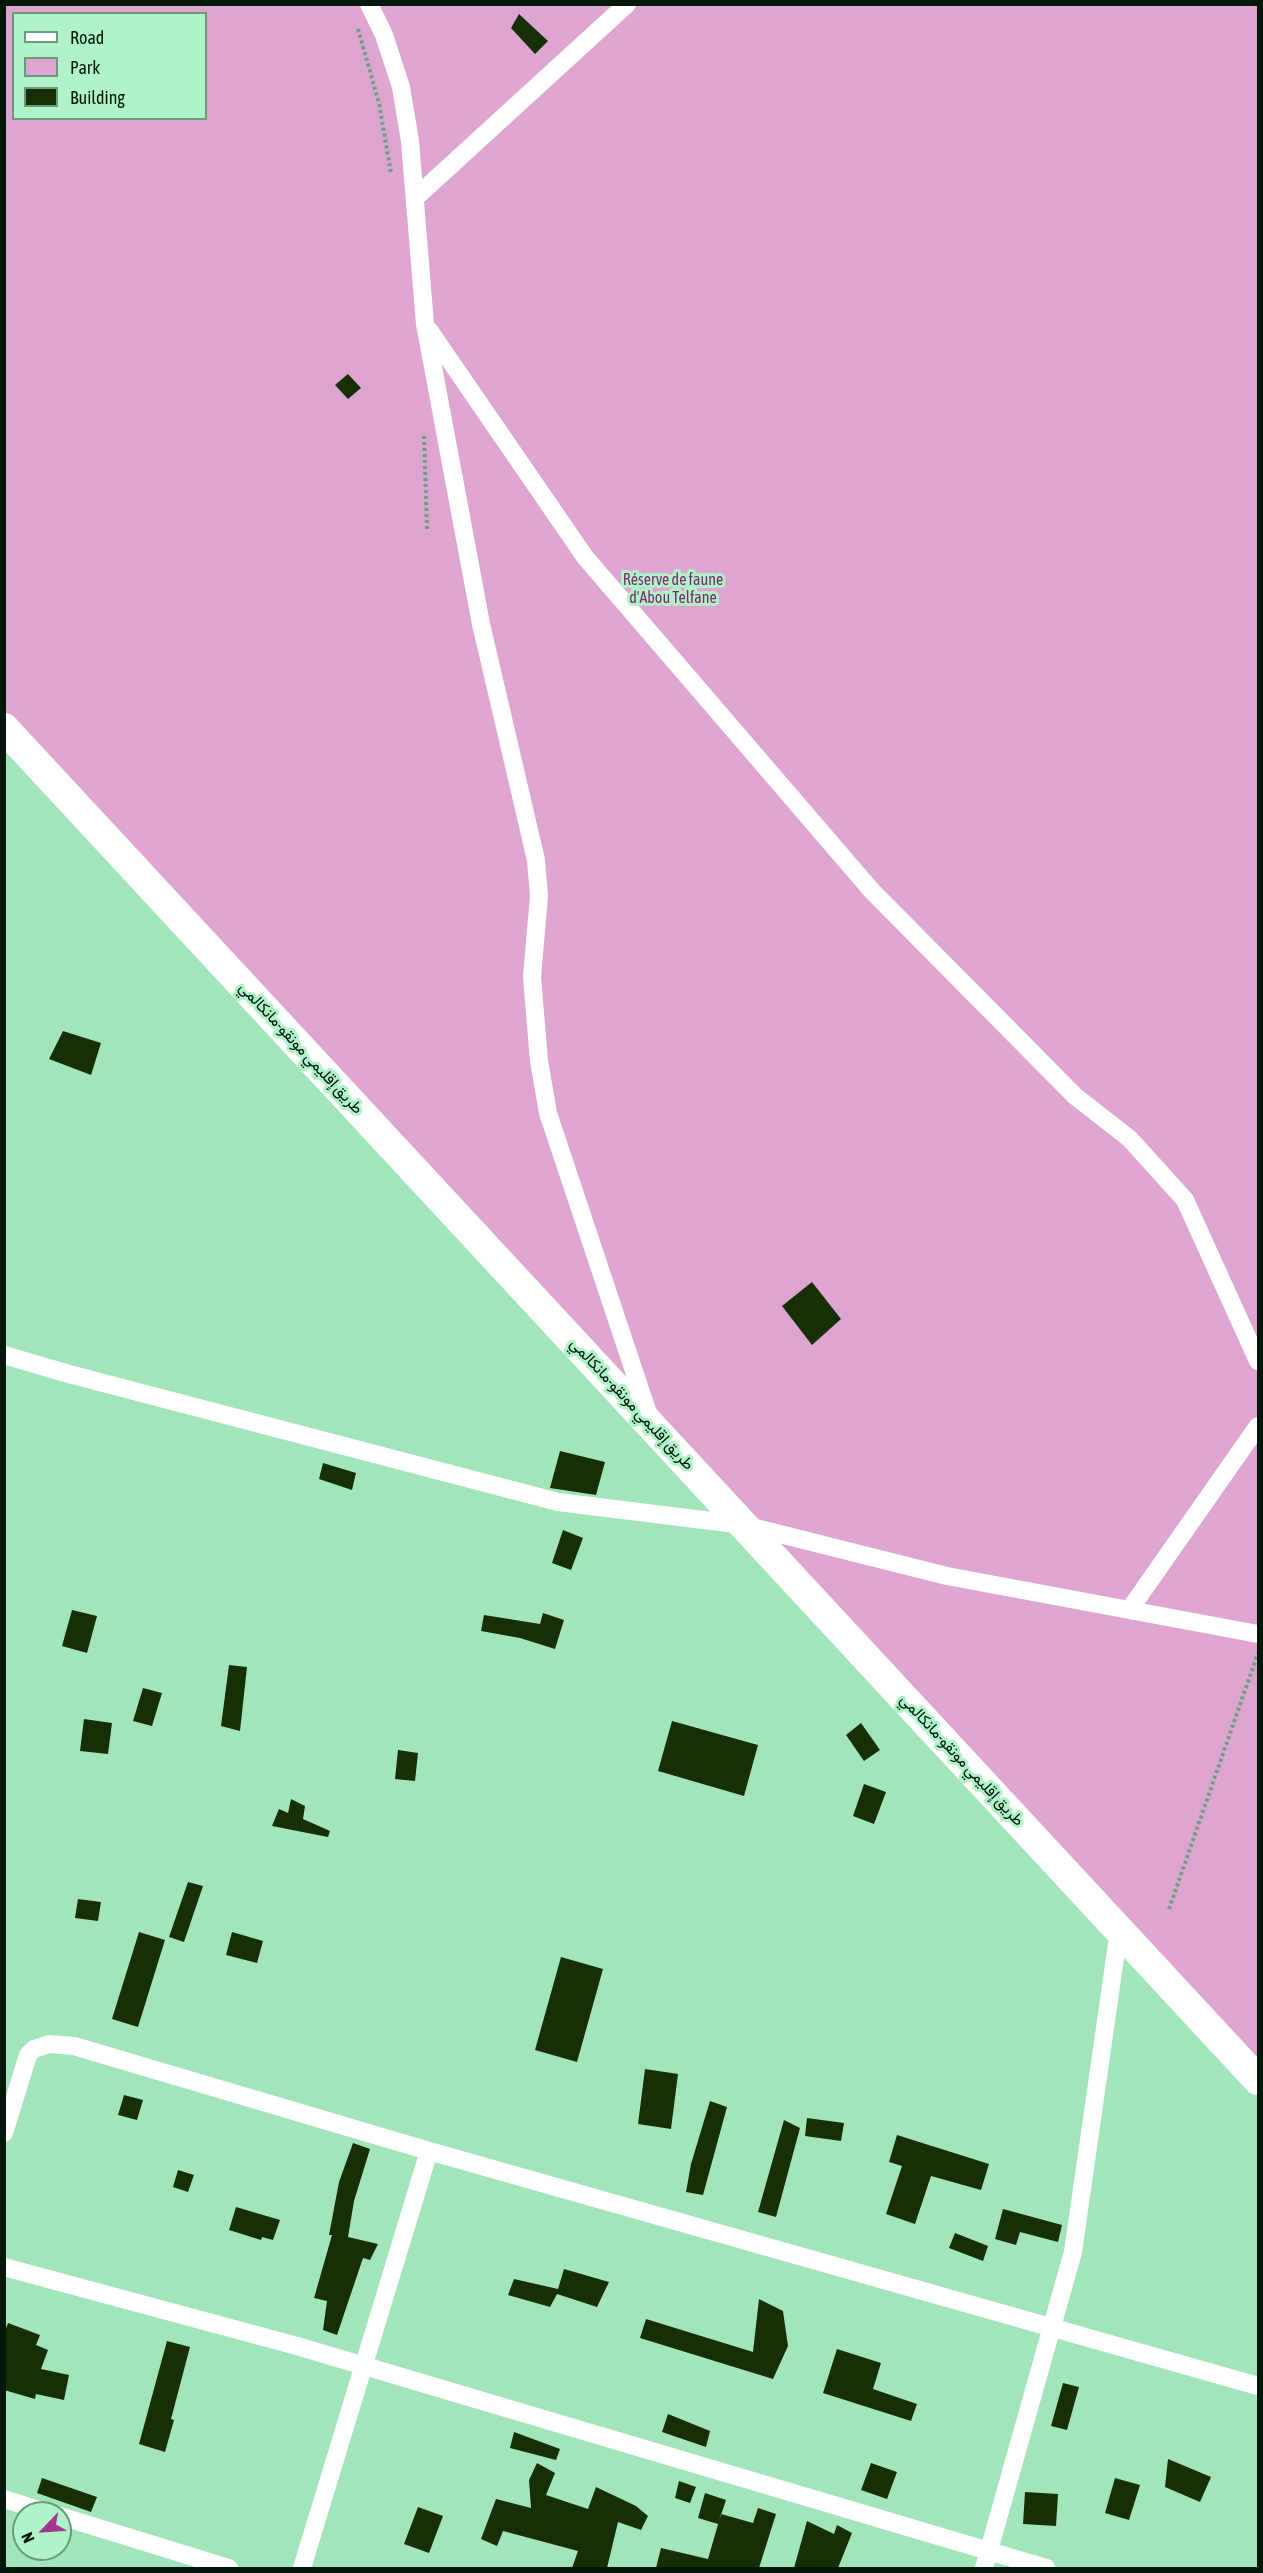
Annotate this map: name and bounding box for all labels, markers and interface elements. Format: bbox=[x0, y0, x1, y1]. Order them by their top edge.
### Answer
legend bbox=[12, 12, 207, 120]
text: Road bbox=[70, 27, 104, 48]
text: Park bbox=[70, 57, 100, 78]
text: Building bbox=[70, 87, 125, 108]
park label: Réserve de faune d'Abou Telfane bbox=[623, 570, 723, 608]
street label: طريق إقليمي مونقو-مانكالمي bbox=[235, 978, 367, 1118]
street label: طريق إقليمي مونقو-مانكالمي bbox=[566, 1334, 698, 1474]
street label: طريق إقليمي مونقو-مانكالمي bbox=[896, 1690, 1028, 1830]
north arrow bbox=[12, 2501, 72, 2561]
text: N bbox=[17, 2530, 38, 2546]

